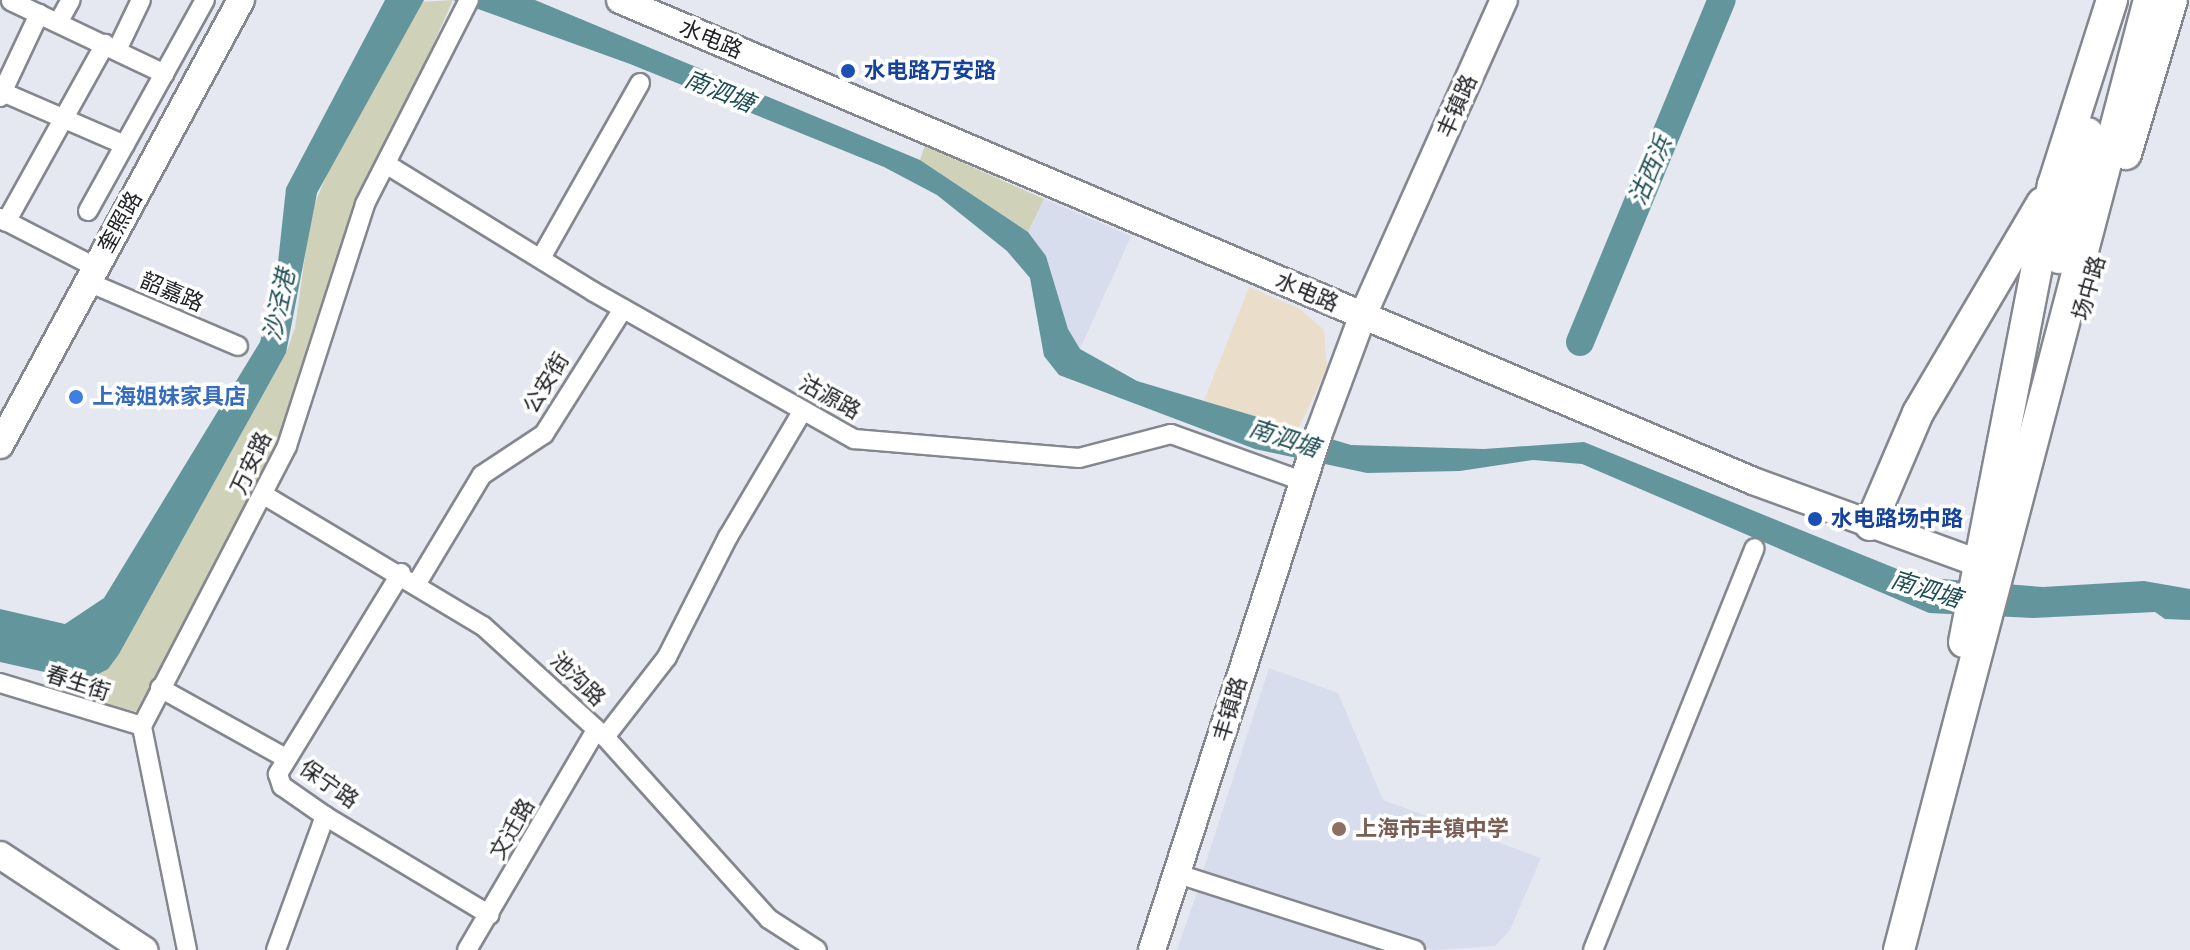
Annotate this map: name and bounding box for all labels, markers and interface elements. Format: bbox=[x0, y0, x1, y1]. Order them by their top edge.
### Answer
street label: 水电路 bbox=[675, 14, 747, 64]
place label: 水电路万安路 bbox=[864, 58, 996, 84]
marker: 水电路万安路 bbox=[839, 62, 857, 80]
water label: 南泗塘 bbox=[680, 65, 758, 119]
street label: 丰镇路 bbox=[1432, 70, 1482, 142]
water label: 沽西浜 bbox=[1624, 132, 1678, 210]
street label: 奎照路 bbox=[92, 187, 148, 257]
street label: 场中路 bbox=[2067, 253, 2111, 323]
street label: 韶嘉路 bbox=[136, 267, 208, 317]
water label: 沙泾港 bbox=[258, 267, 302, 343]
street label: 水电路 bbox=[1271, 267, 1343, 317]
street label: 公安街 bbox=[518, 348, 574, 418]
street label: 沽源路 bbox=[795, 369, 865, 425]
place label: 上海姐妹家具店 bbox=[92, 384, 246, 410]
marker: 上海姐妹家具店 bbox=[67, 388, 85, 406]
water label: 南泗塘 bbox=[1245, 414, 1323, 464]
street label: 万安路 bbox=[225, 428, 277, 498]
place label: 水电路场中路 bbox=[1831, 506, 1963, 532]
marker: 水电路场中路 bbox=[1806, 510, 1824, 528]
water label: 南泗塘 bbox=[1887, 566, 1965, 614]
street label: 池沟路 bbox=[545, 647, 611, 711]
street label: 春生街 bbox=[43, 660, 113, 706]
street label: 丰镇路 bbox=[1208, 674, 1252, 744]
street label: 保宁路 bbox=[294, 754, 364, 814]
street label: 文迁路 bbox=[484, 794, 540, 864]
place label: 上海市丰镇中学 bbox=[1355, 816, 1509, 842]
marker: 上海市丰镇中学 bbox=[1330, 820, 1348, 838]

